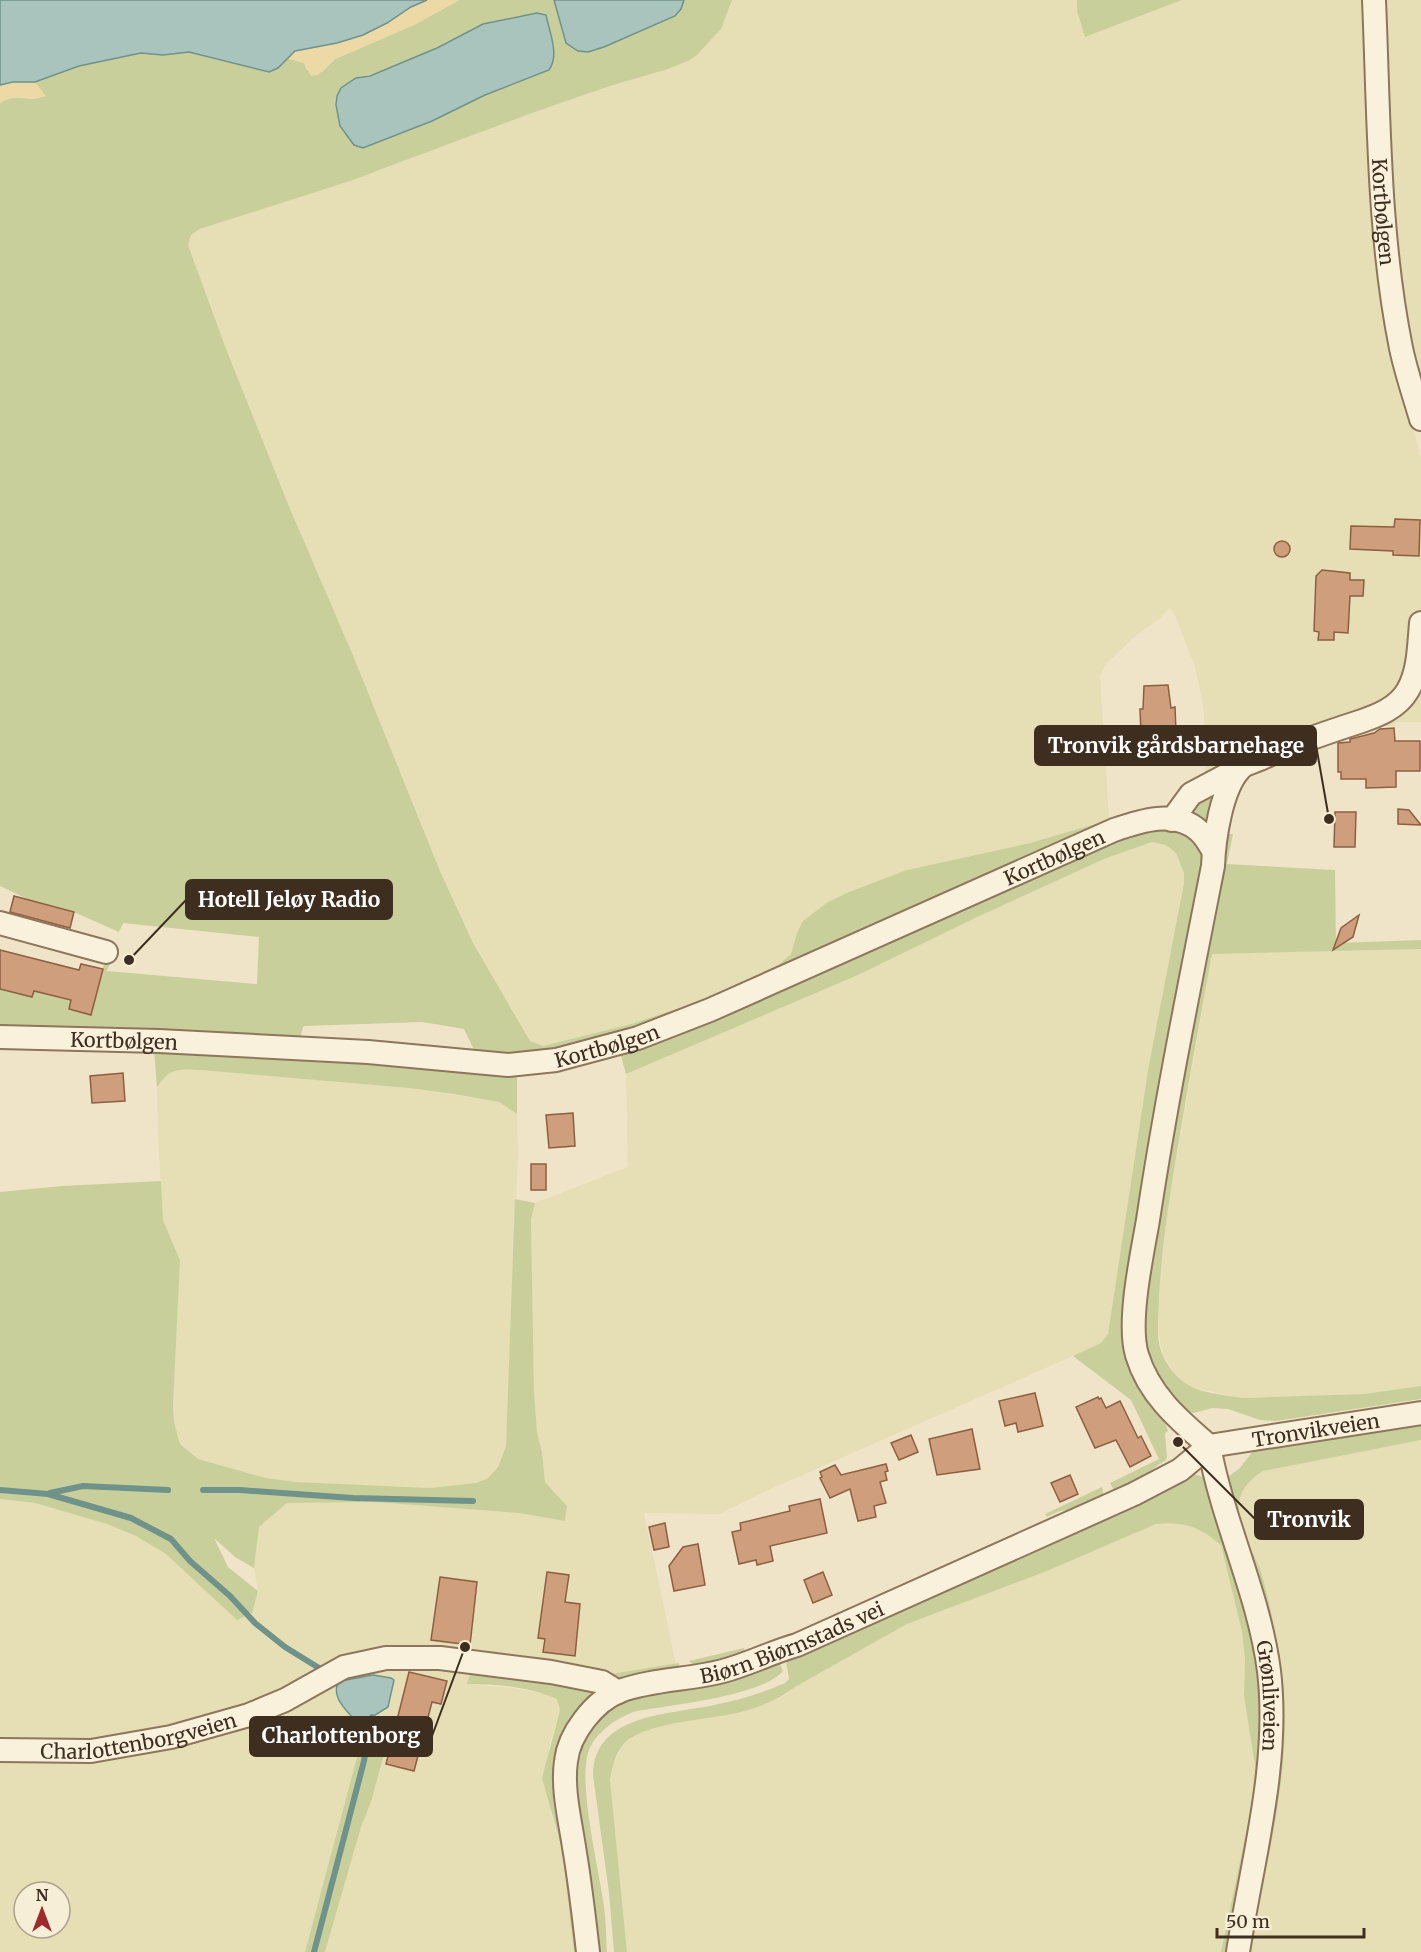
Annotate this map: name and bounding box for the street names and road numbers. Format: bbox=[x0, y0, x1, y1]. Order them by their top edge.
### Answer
street label: Kortbølgen bbox=[1367, 157, 1401, 267]
street label: Kortbølgen bbox=[1000, 823, 1108, 890]
street label: Kortbølgen bbox=[552, 1018, 663, 1072]
street label: Kortbølgen bbox=[70, 1026, 178, 1054]
street label: Tronvikveien bbox=[1250, 1407, 1381, 1452]
street label: Biørn Biørnstads vei bbox=[698, 1595, 887, 1688]
street label: Grønliveien bbox=[1252, 1638, 1284, 1752]
street label: Charlottenborgveien bbox=[40, 1707, 239, 1764]

